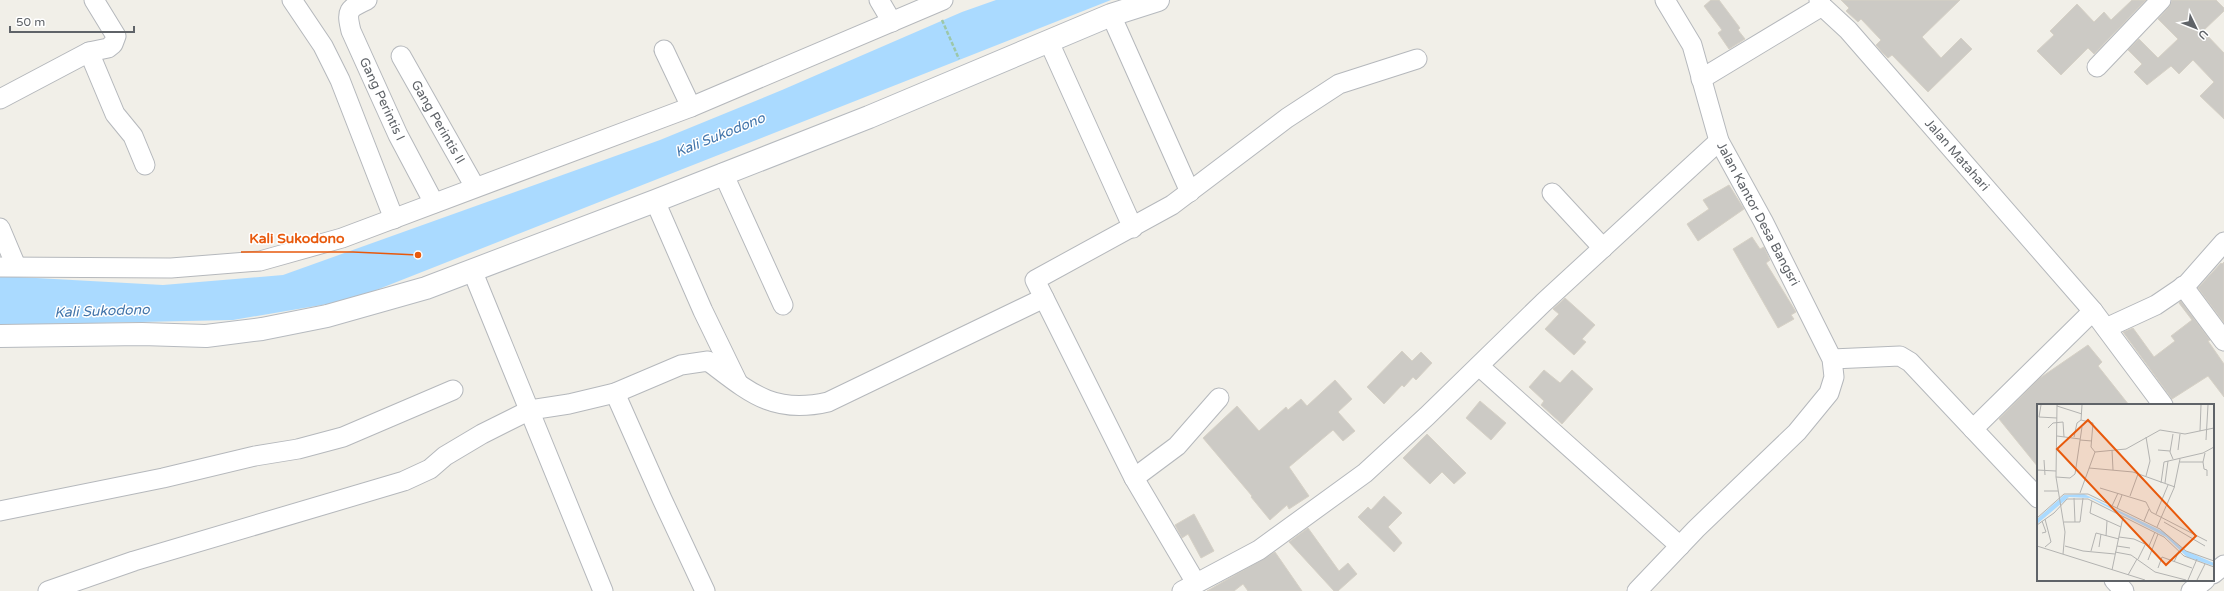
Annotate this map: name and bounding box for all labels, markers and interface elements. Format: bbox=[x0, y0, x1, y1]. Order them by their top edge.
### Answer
scale bar bbox=[10, 8, 134, 34]
north arrow bbox=[2176, 8, 2216, 48]
text: 50 m bbox=[16, 15, 45, 29]
text: U bbox=[2195, 27, 2211, 42]
street label: Gang Perintis I bbox=[356, 55, 408, 143]
street label: Gang Perintis II bbox=[408, 77, 468, 167]
water label: Kali Sukodono bbox=[673, 109, 769, 161]
street label: Jalan Matahari bbox=[1921, 116, 1993, 194]
street label: Jalan Kantor Desa Bangsri bbox=[1713, 139, 1803, 289]
callout: Kali Sukodono bbox=[241, 226, 353, 252]
text: Kali Sukodono bbox=[249, 230, 345, 247]
water label: Kali Sukodono bbox=[54, 301, 151, 321]
inset map bbox=[2037, 404, 2214, 581]

